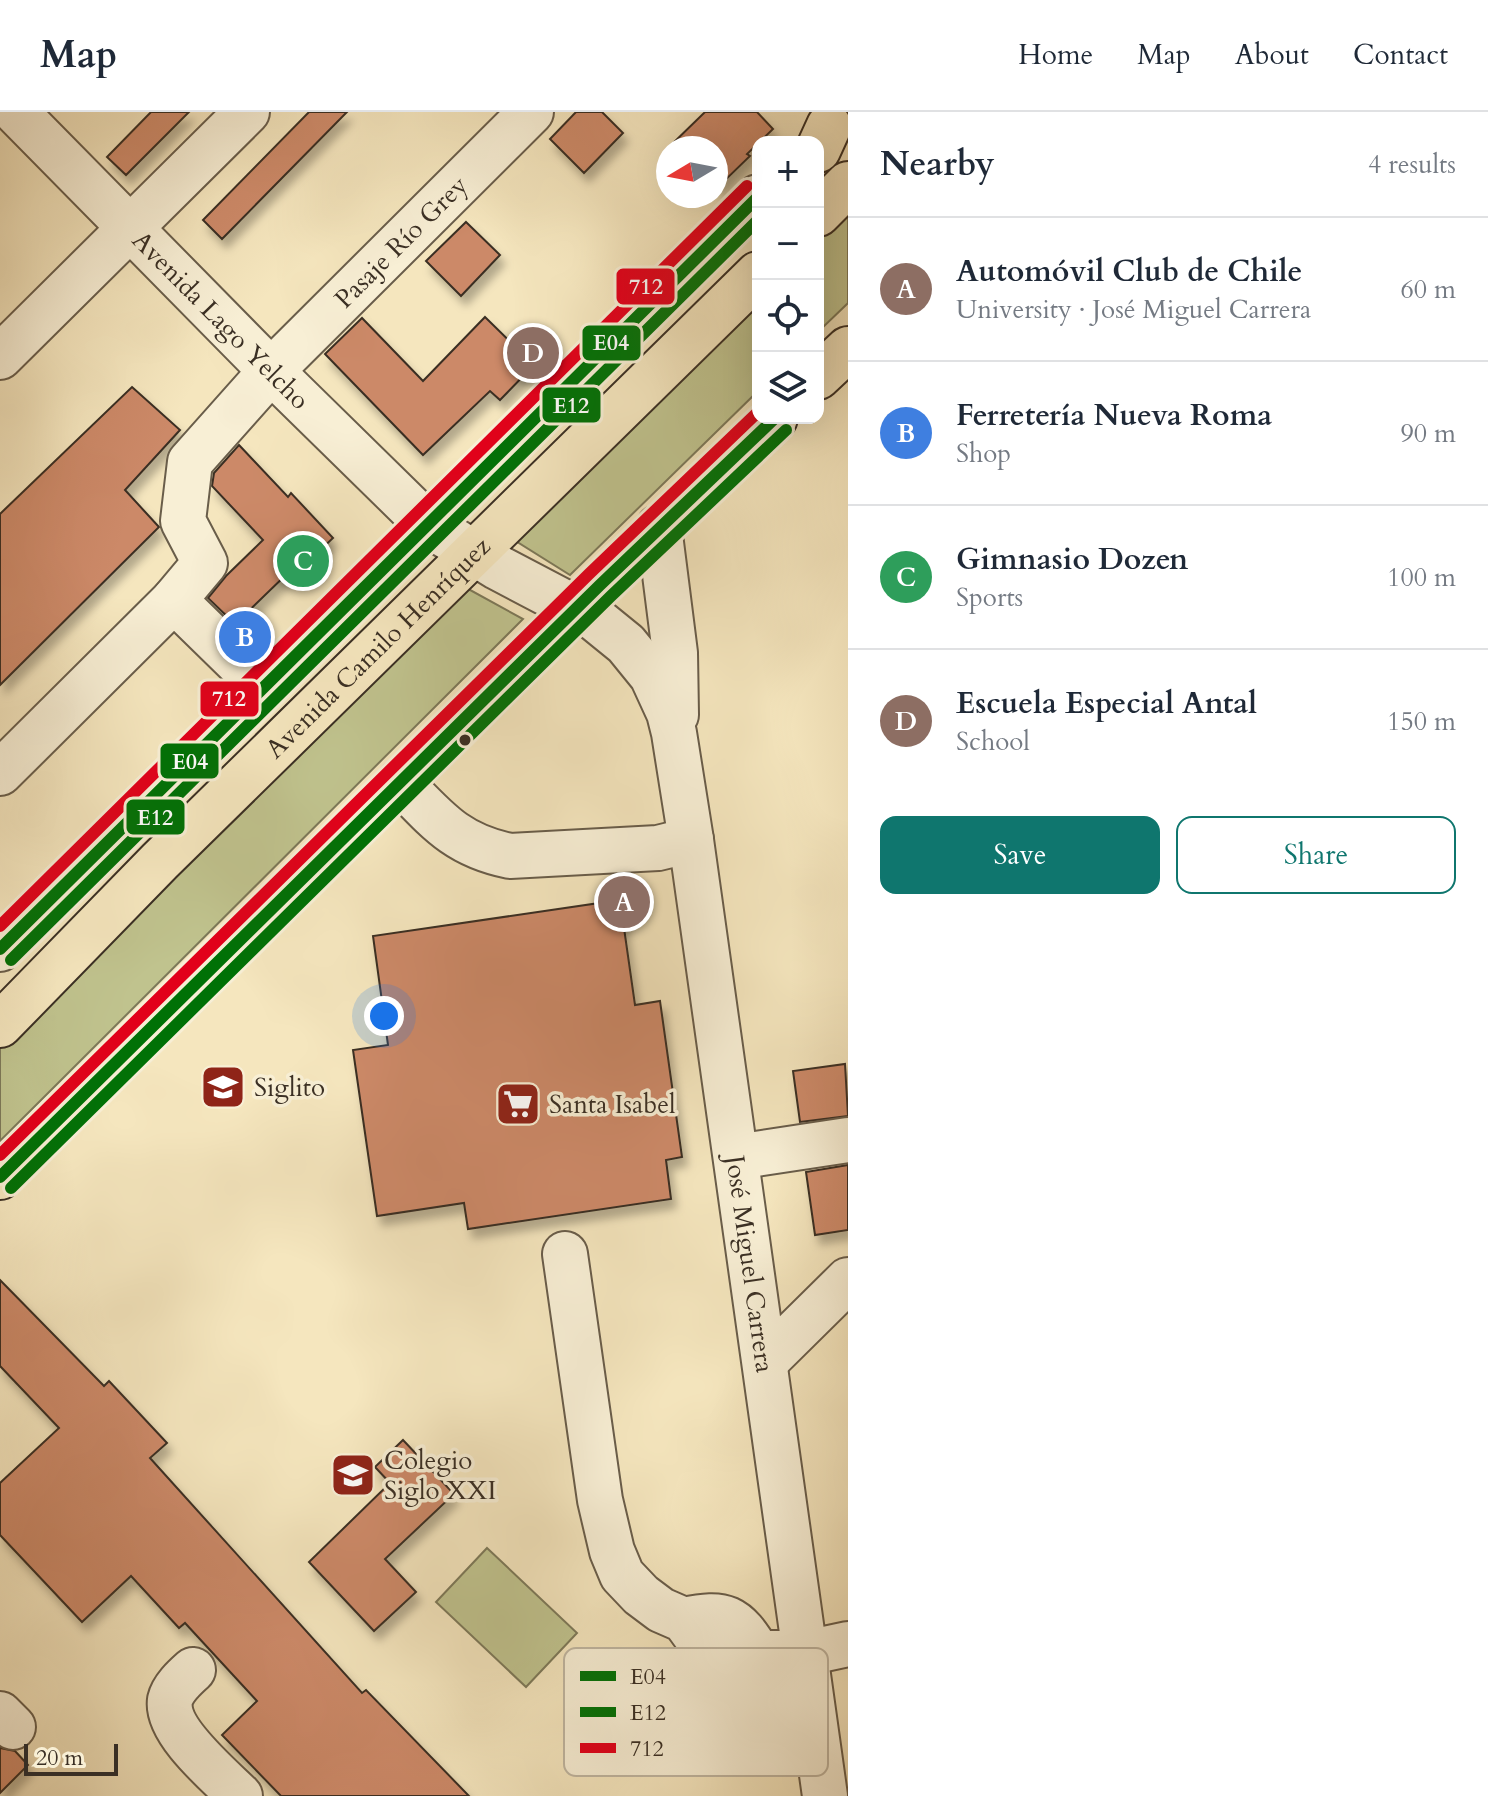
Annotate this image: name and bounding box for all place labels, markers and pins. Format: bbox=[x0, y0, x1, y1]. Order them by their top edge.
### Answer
pin: D bbox=[507, 323, 559, 383]
pin: C bbox=[277, 531, 329, 591]
pin: B bbox=[219, 607, 271, 667]
unlabelled marker bbox=[457, 732, 473, 748]
pin: A bbox=[598, 872, 650, 932]
school or university icon: Siglito bbox=[199, 1063, 247, 1111]
place label: Siglito bbox=[254, 1070, 325, 1105]
supermarket icon: Santa Isabel bbox=[494, 1080, 542, 1128]
place label: Santa Isabel bbox=[549, 1087, 676, 1122]
place label: Colegio Siglo XXI bbox=[384, 1443, 496, 1508]
school or university icon: Colegio Siglo XXI bbox=[329, 1451, 377, 1499]

